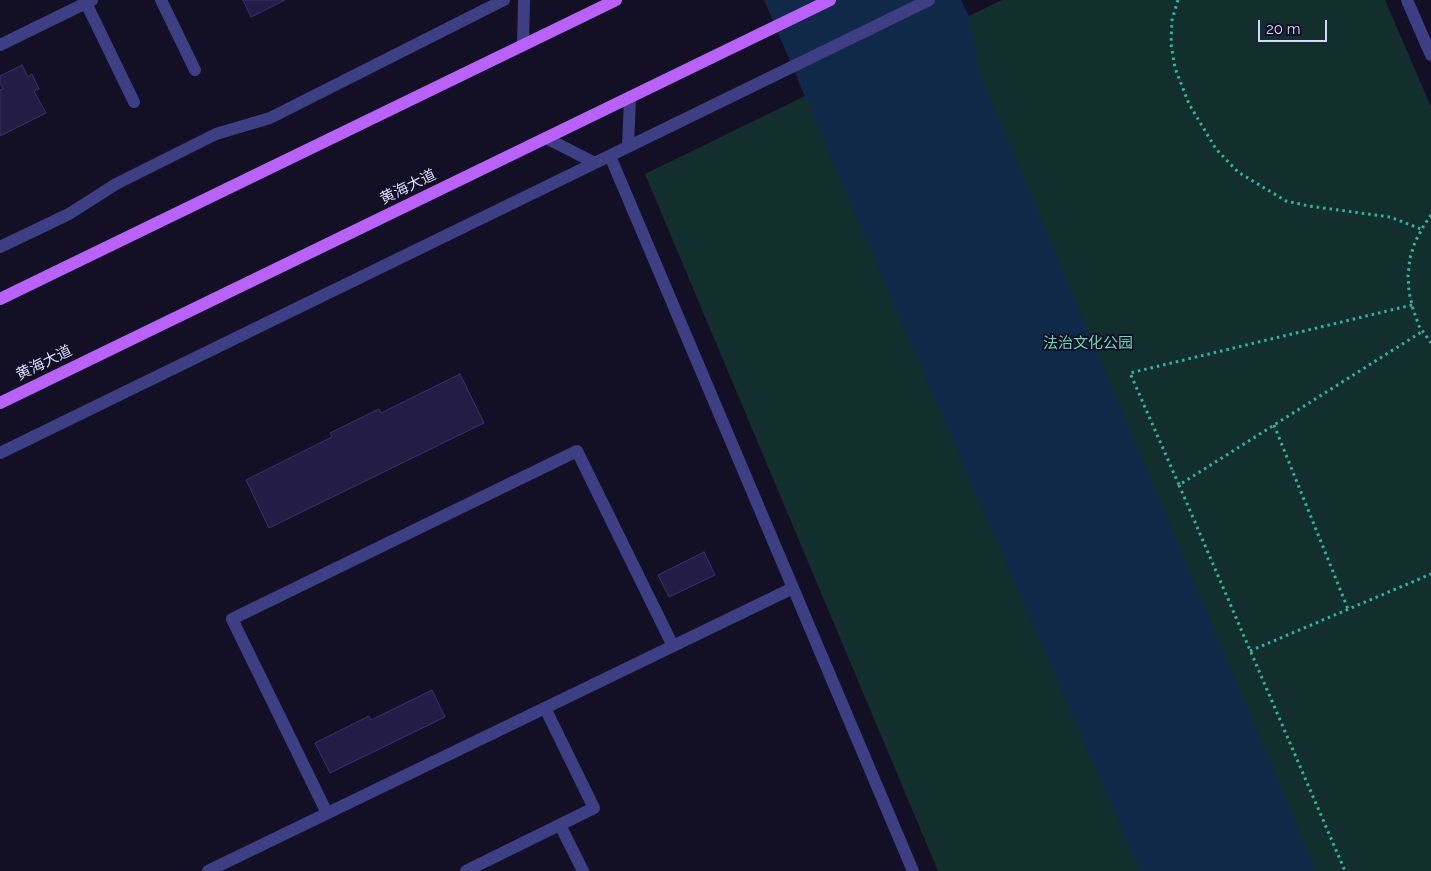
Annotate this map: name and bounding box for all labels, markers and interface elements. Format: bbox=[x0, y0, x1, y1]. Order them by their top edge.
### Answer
scale bar bbox=[1261, 10, 1330, 42]
text: 20 m bbox=[1266, 20, 1301, 38]
street label: 黄海大道 bbox=[377, 166, 439, 208]
park label: 法治文化公园 bbox=[1043, 334, 1133, 352]
street label: 黄海大道 bbox=[13, 342, 75, 384]

